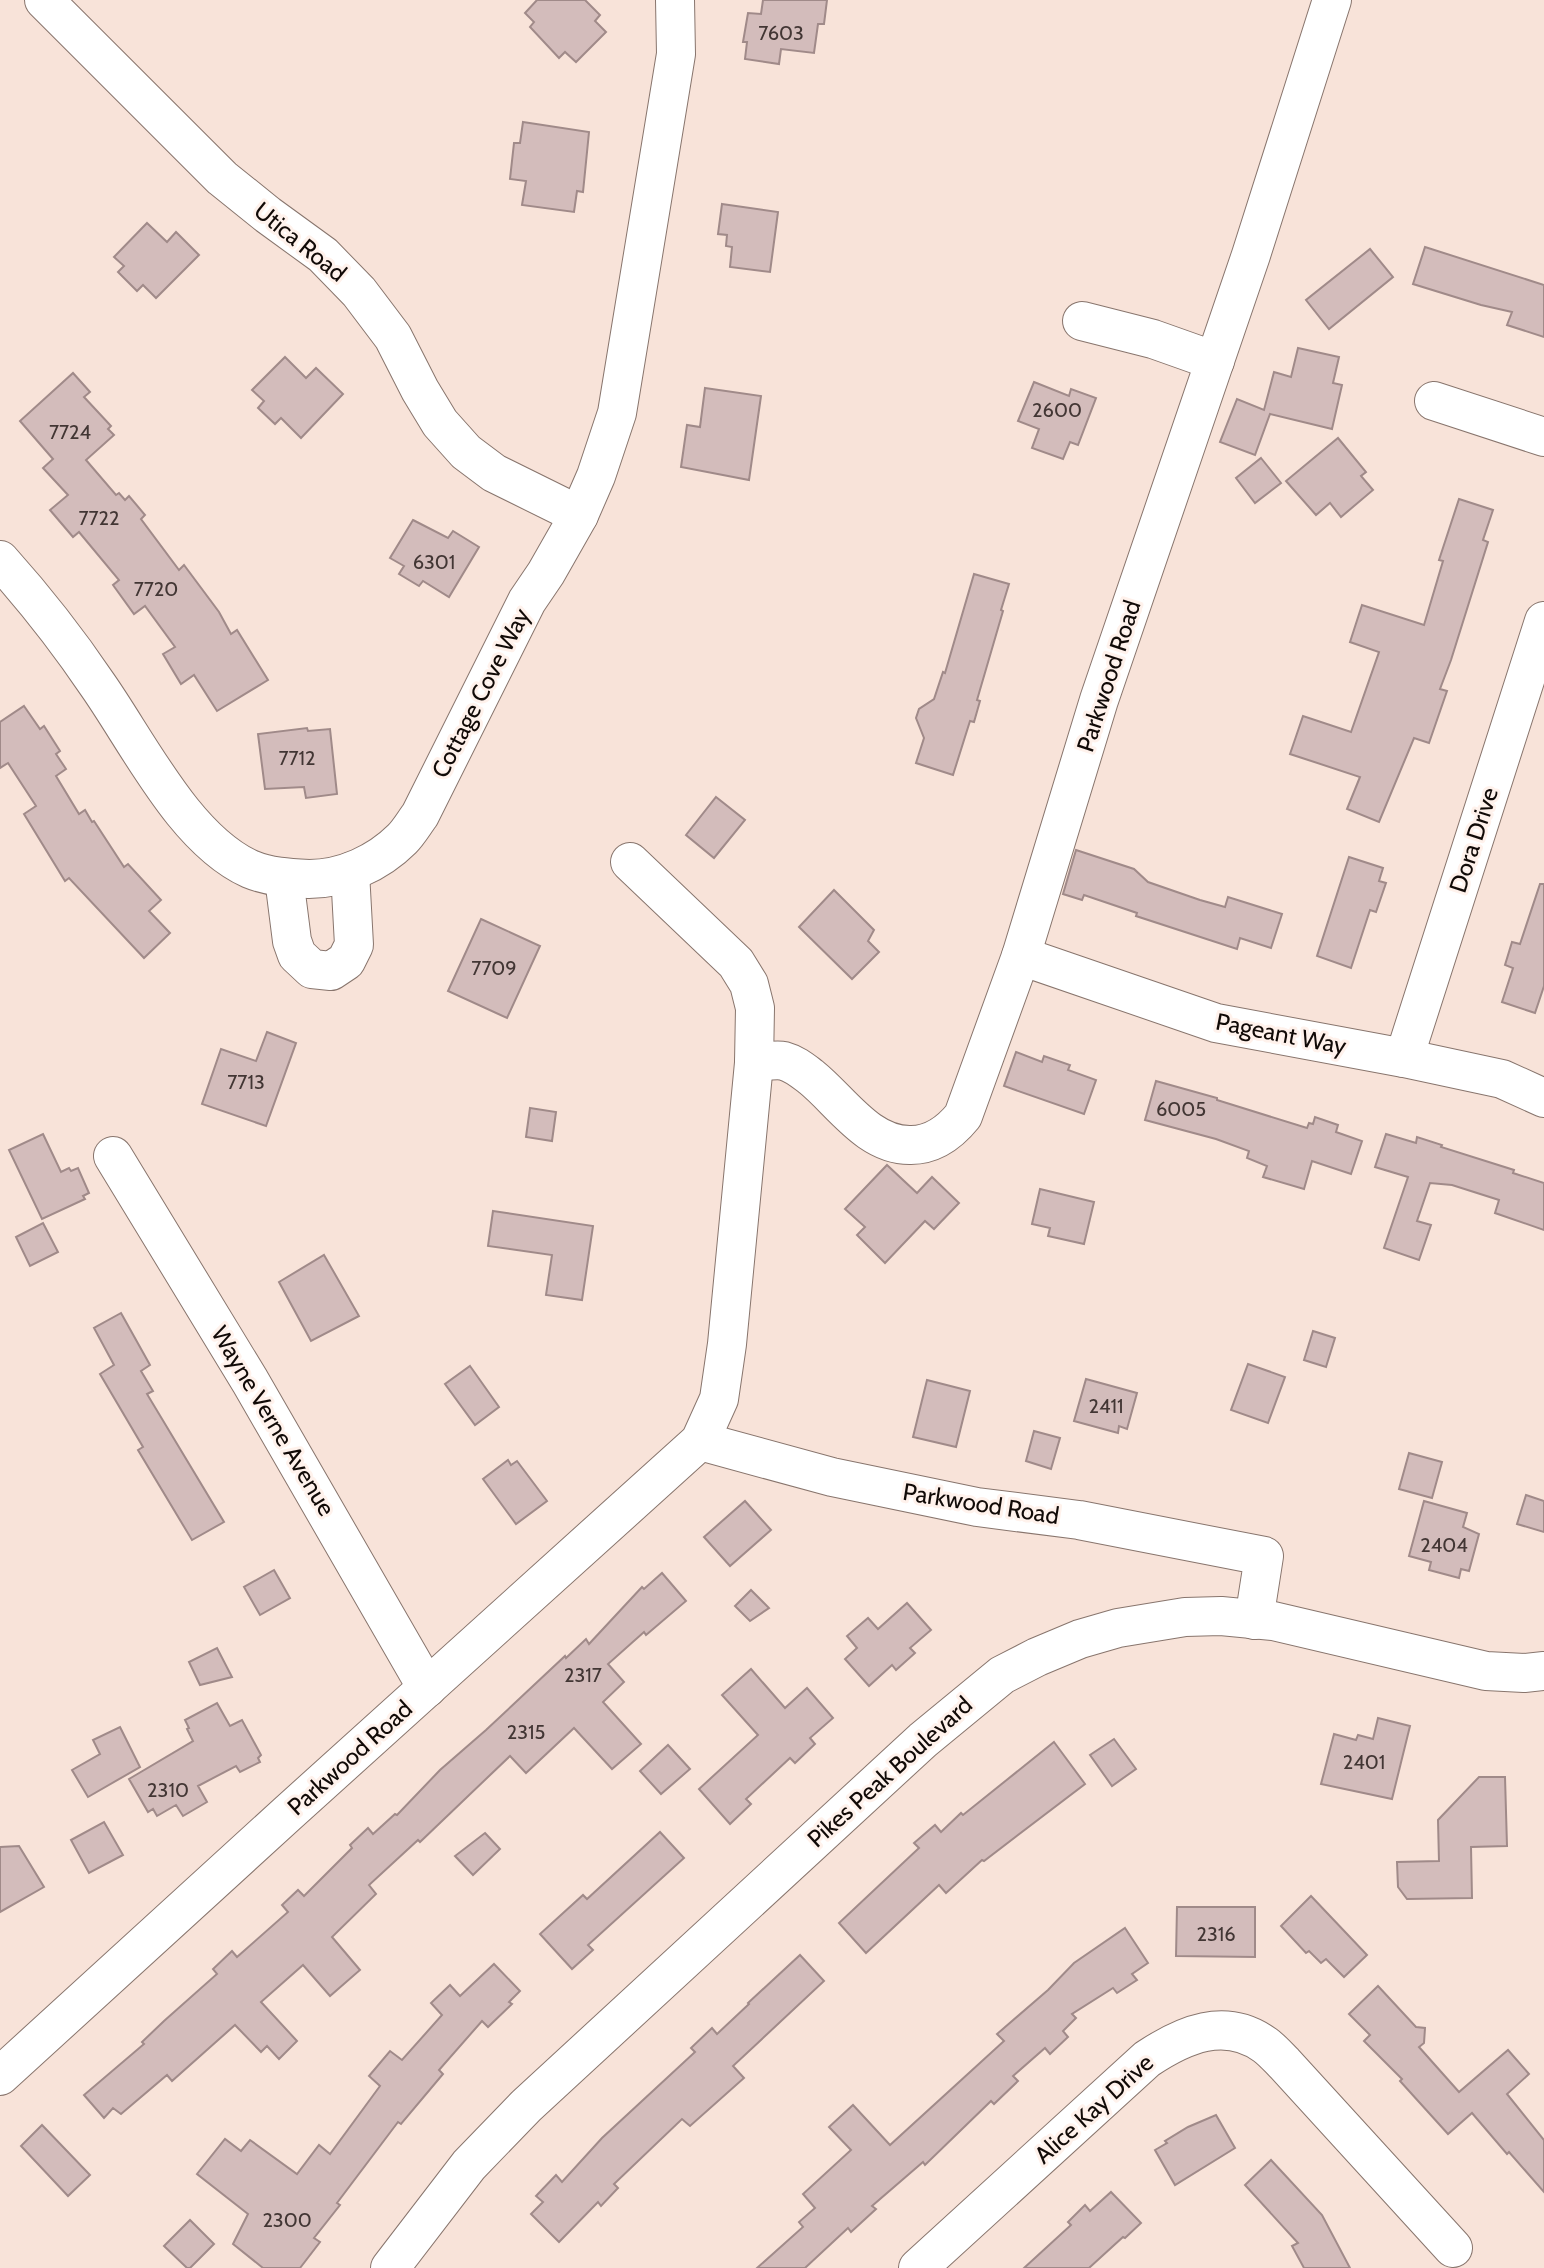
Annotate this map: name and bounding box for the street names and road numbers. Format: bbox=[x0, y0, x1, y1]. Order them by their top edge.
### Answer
street label: Utica Road bbox=[248, 196, 352, 288]
street label: Parkwood Road bbox=[1070, 596, 1147, 755]
street label: Cottage Cove Way bbox=[425, 603, 536, 782]
street label: Dora Drive bbox=[1443, 784, 1504, 896]
street label: Pageant Way bbox=[1213, 1007, 1349, 1060]
street label: Wayne Verne Avenue bbox=[205, 1321, 342, 1521]
street label: Parkwood Road bbox=[901, 1477, 1061, 1530]
street label: Pikes Peak Boulevard bbox=[801, 1690, 978, 1853]
street label: Parkwood Road bbox=[281, 1694, 418, 1821]
street label: Alice Kay Drive bbox=[1028, 2048, 1159, 2170]

